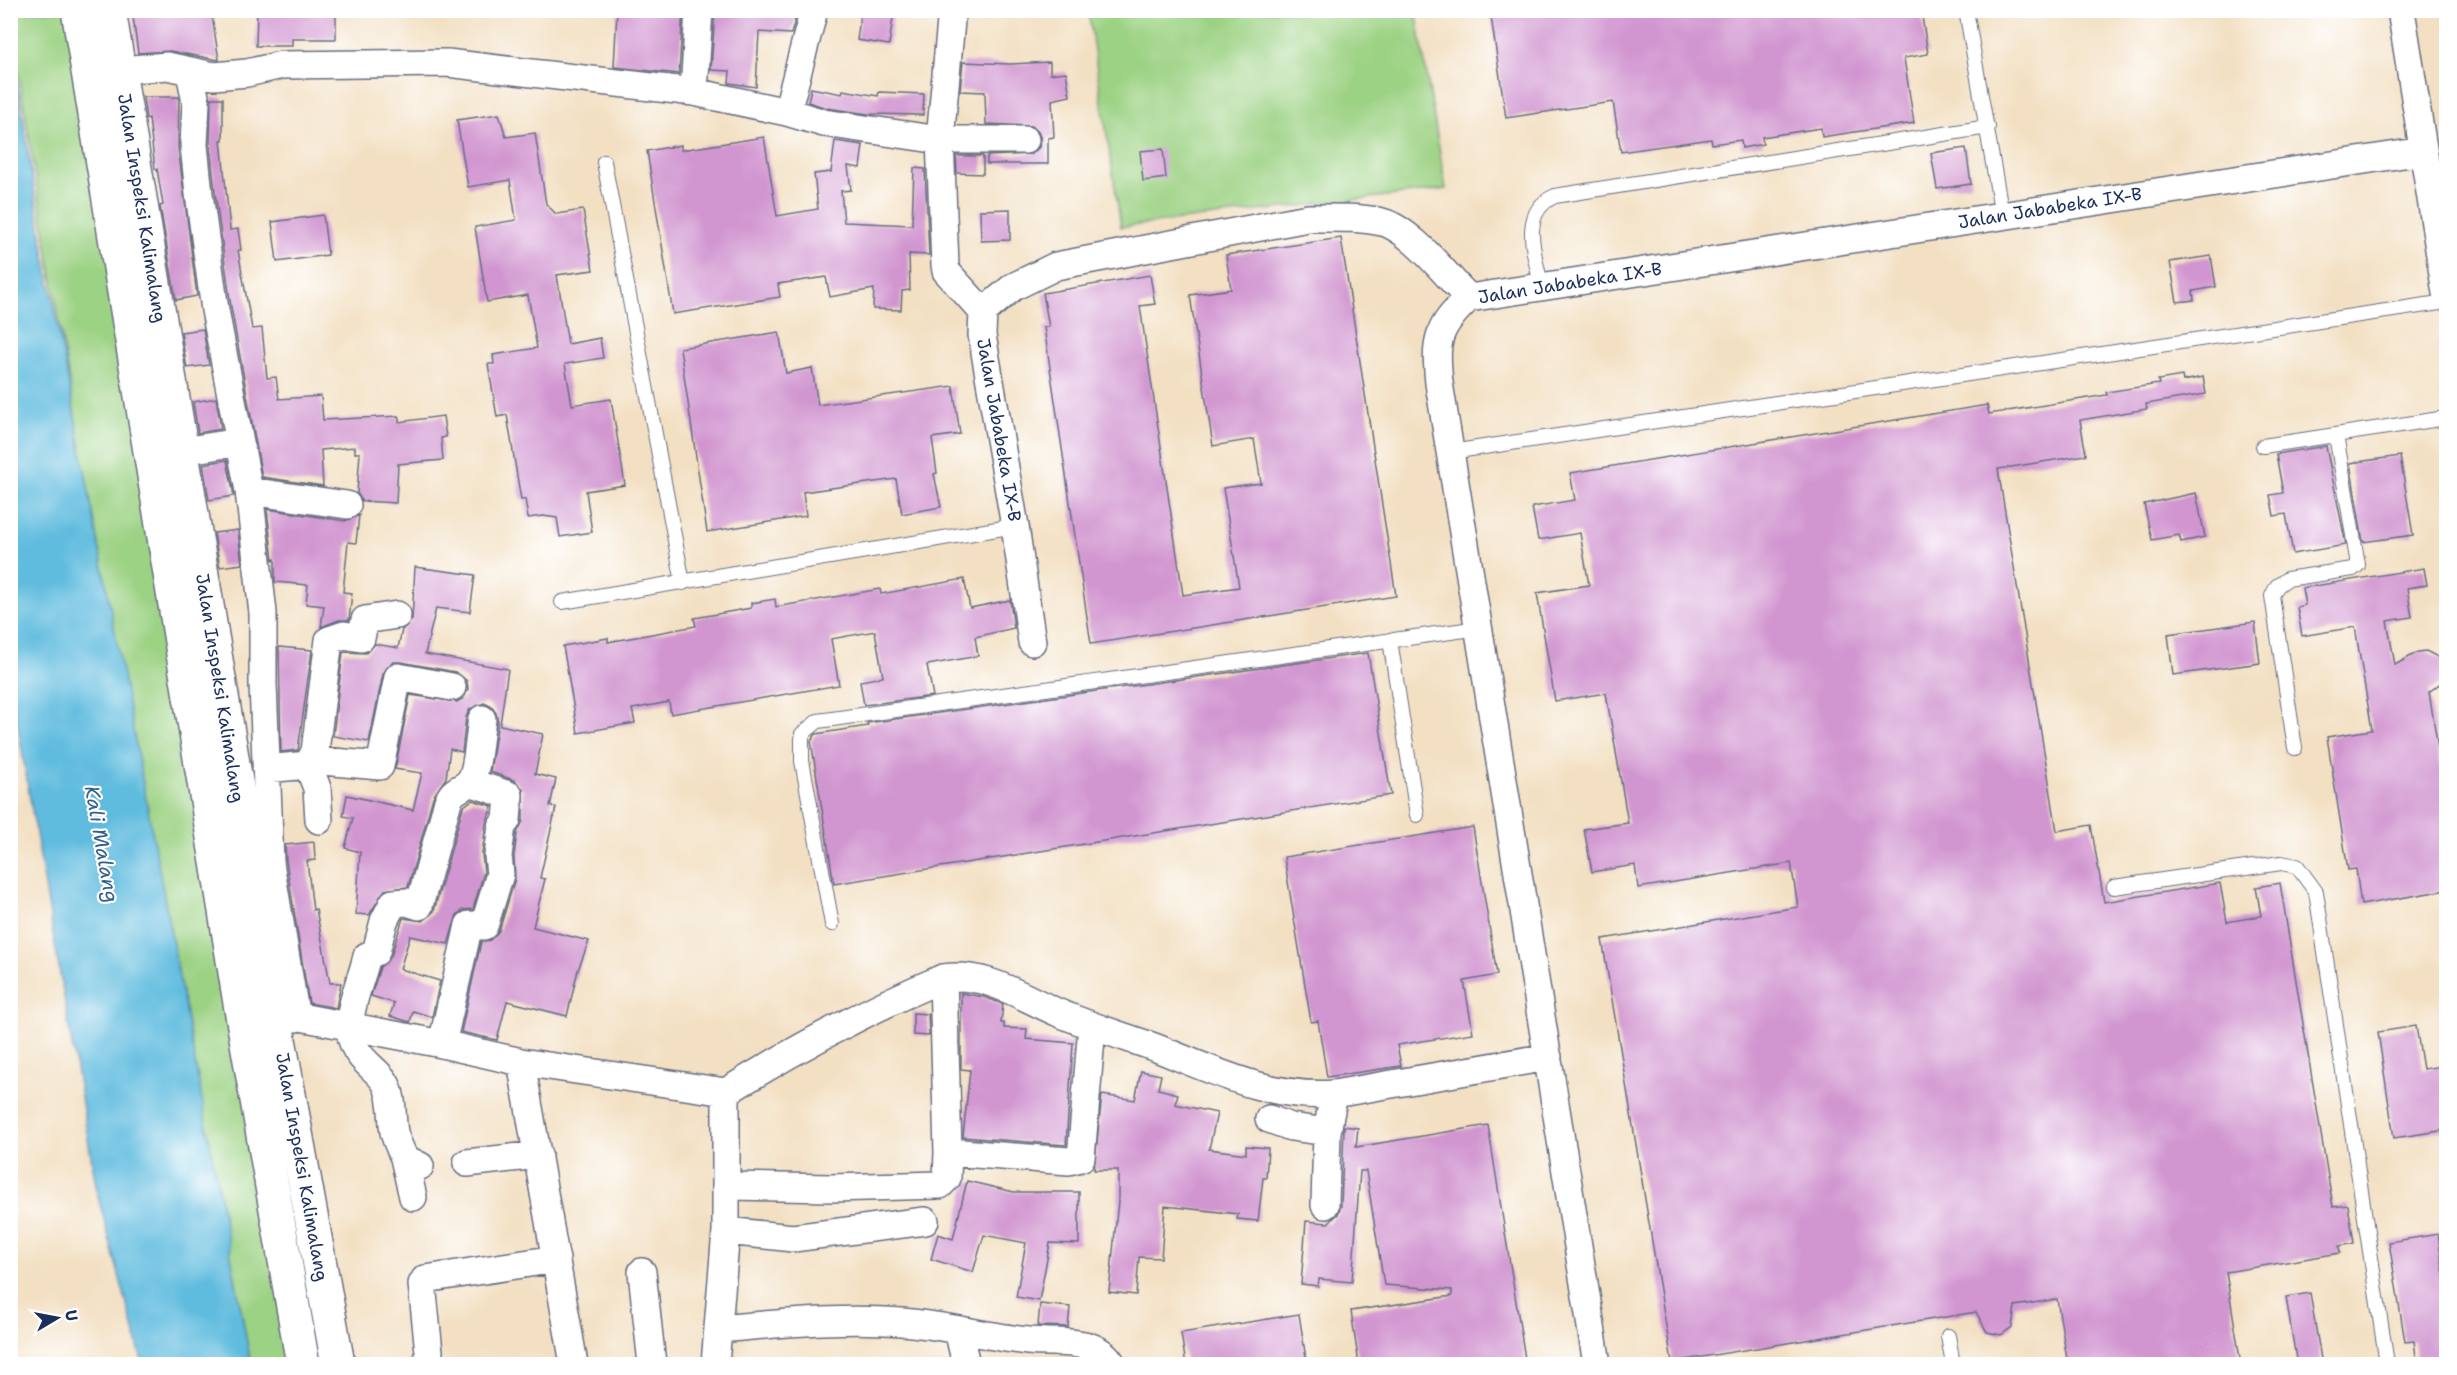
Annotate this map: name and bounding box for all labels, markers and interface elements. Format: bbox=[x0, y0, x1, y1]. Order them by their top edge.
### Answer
street label: Jalan Inspeksi Kalimalang bbox=[112, 92, 172, 324]
street label: Jalan Jababeka IX-B bbox=[1956, 182, 2144, 234]
street label: Jalan Jababeka IX-B bbox=[1476, 257, 1664, 309]
street label: Jalan Jababeka IX-B bbox=[971, 336, 1027, 524]
street label: Jalan Inspeksi Kalimalang bbox=[190, 572, 250, 804]
water label: Kali Malang bbox=[79, 783, 125, 905]
street label: Jalan Inspeksi Kalimalang bbox=[270, 1051, 334, 1283]
north arrow bbox=[27, 1288, 87, 1348]
text: U bbox=[60, 1308, 83, 1323]

